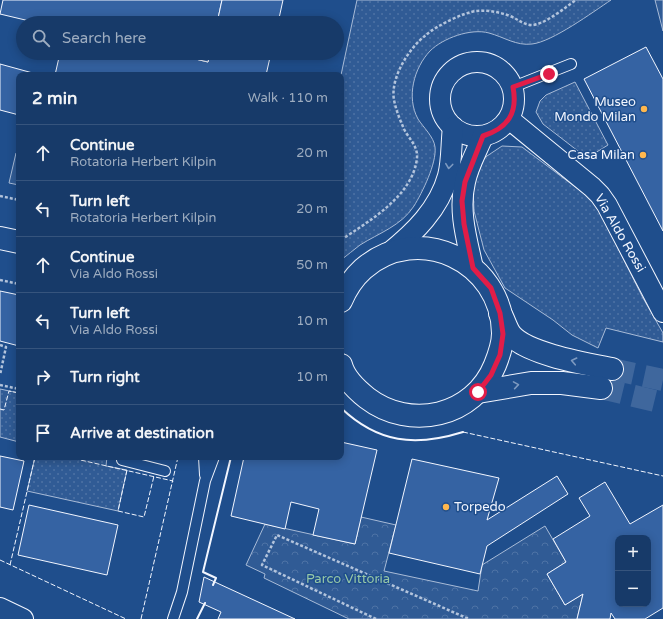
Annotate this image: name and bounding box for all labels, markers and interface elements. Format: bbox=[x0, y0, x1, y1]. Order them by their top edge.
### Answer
search box bbox=[16, 16, 344, 60]
icon: search bbox=[30, 27, 52, 49]
text: Search here bbox=[62, 29, 146, 47]
route end bbox=[540, 65, 558, 83]
text: 2 min bbox=[32, 88, 77, 109]
text: Walk · 110 m bbox=[248, 90, 328, 106]
place label: Museo Mondo Milan bbox=[554, 94, 636, 125]
marker: Museo Mondo Milan bbox=[639, 104, 649, 114]
text: Continue bbox=[70, 136, 134, 154]
icon: ahead bbox=[32, 142, 54, 164]
text: 20 m bbox=[296, 145, 328, 161]
place label: Casa Milan bbox=[568, 147, 635, 163]
marker: Casa Milan bbox=[638, 150, 648, 160]
text: Rotatoria Herbert Kilpin bbox=[70, 154, 216, 170]
one-way arrow bbox=[445, 163, 454, 169]
street label: Via Aldo Rossi bbox=[591, 191, 649, 275]
text: Turn left bbox=[70, 192, 130, 210]
icon: left bbox=[32, 198, 54, 220]
text: 20 m bbox=[296, 201, 328, 217]
text: Rotatoria Herbert Kilpin bbox=[70, 210, 216, 226]
text: Continue bbox=[70, 248, 134, 266]
icon: ahead bbox=[32, 254, 54, 276]
text: 50 m bbox=[296, 257, 328, 273]
text: Via Aldo Rossi bbox=[70, 266, 158, 282]
text: Turn left bbox=[70, 304, 130, 322]
icon: left bbox=[32, 310, 54, 332]
text: 10 m bbox=[296, 313, 328, 329]
text: Via Aldo Rossi bbox=[70, 322, 158, 338]
one-way arrow bbox=[571, 357, 577, 365]
icon: right bbox=[32, 366, 54, 388]
text: Turn right bbox=[70, 368, 140, 386]
text: 10 m bbox=[296, 369, 328, 385]
one-way arrow bbox=[513, 381, 520, 390]
route start bbox=[469, 383, 487, 401]
icon: arrive bbox=[32, 422, 54, 444]
text: Arrive at destination bbox=[70, 424, 214, 442]
place label: Torpedo bbox=[454, 499, 506, 515]
marker: Torpedo bbox=[441, 502, 451, 512]
map controls bbox=[615, 535, 651, 607]
button: + bbox=[615, 535, 651, 571]
park label: Parco Vittoria bbox=[306, 571, 390, 587]
button: − bbox=[615, 571, 651, 607]

